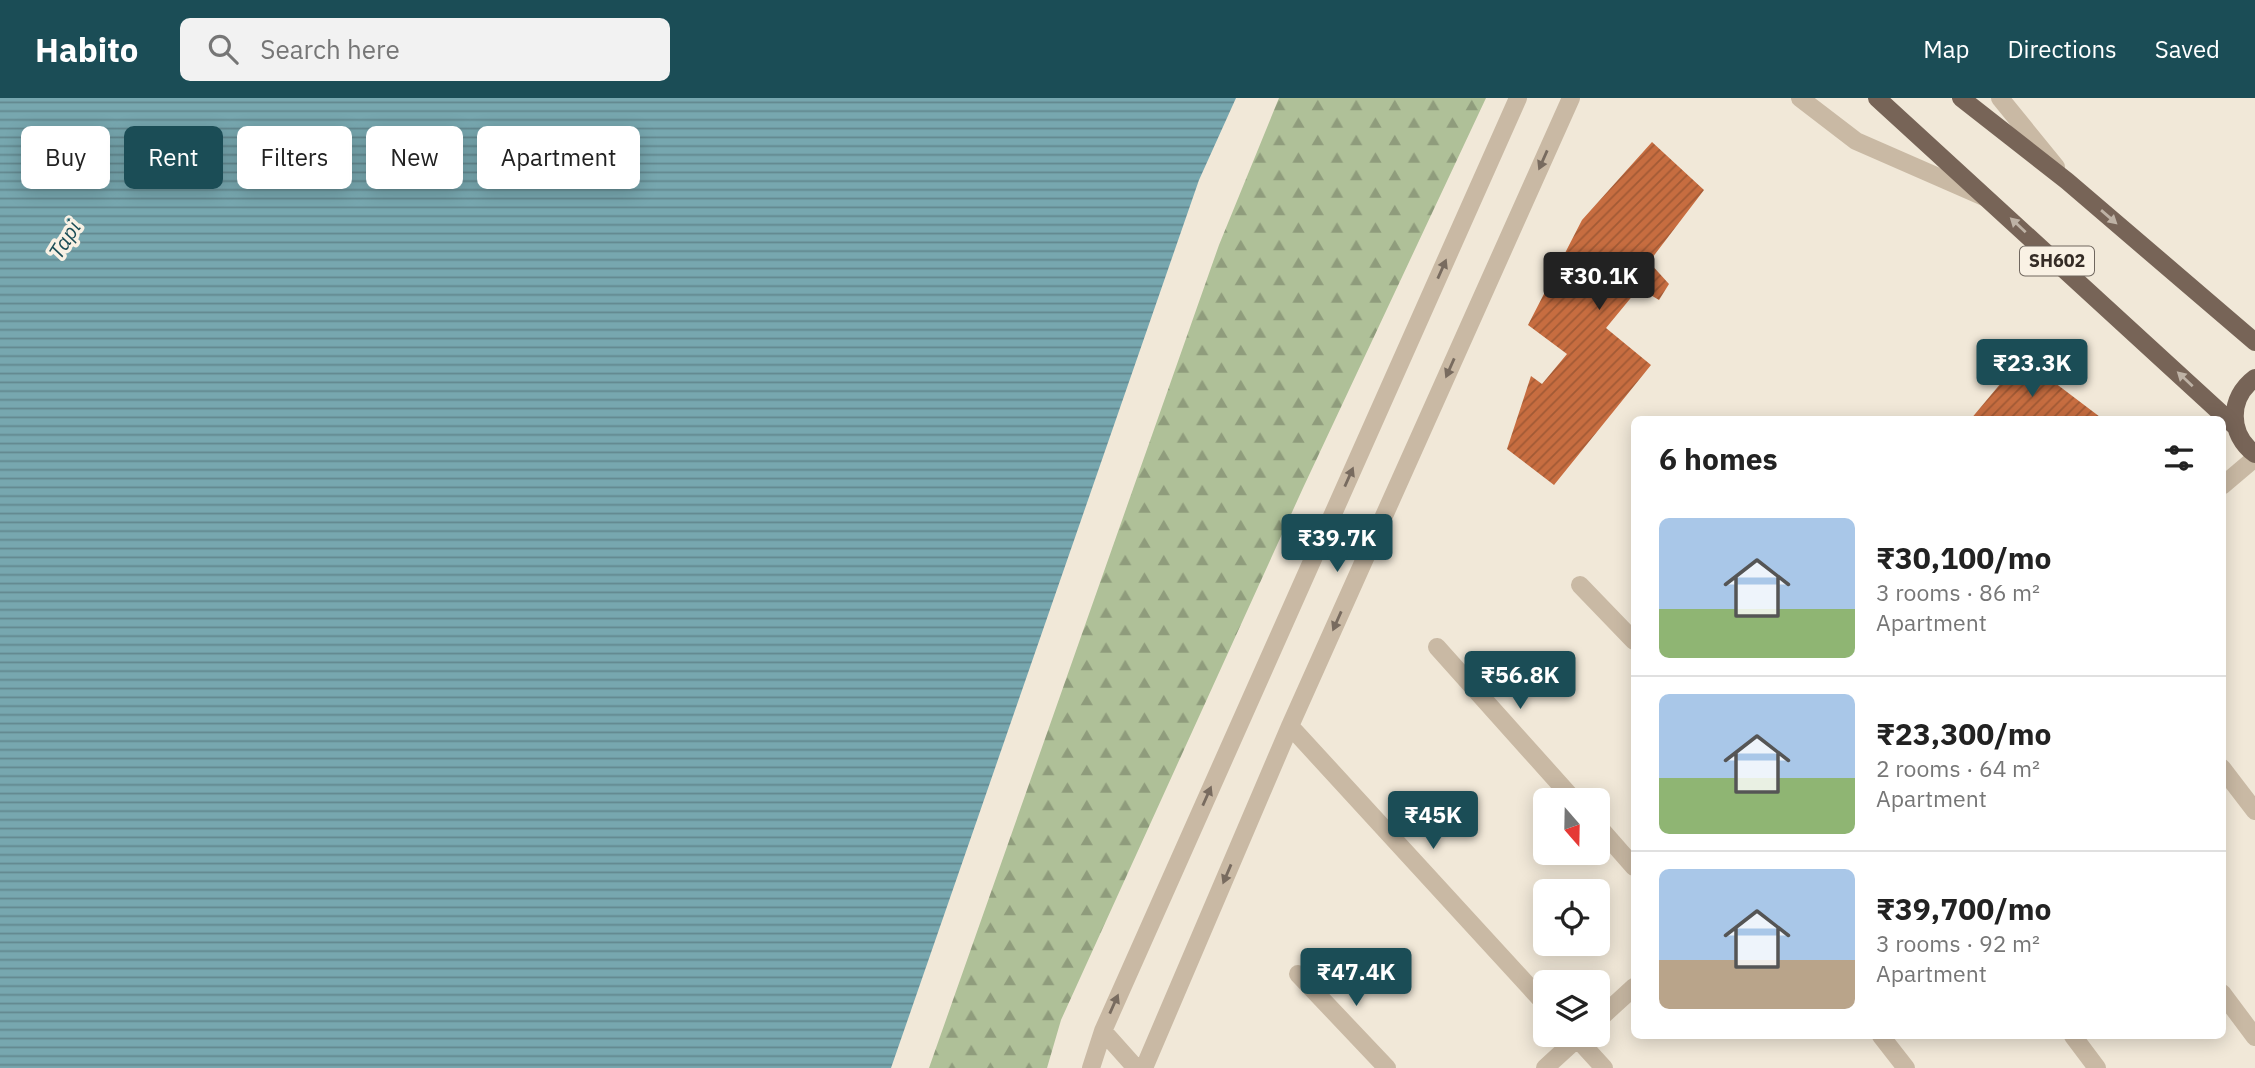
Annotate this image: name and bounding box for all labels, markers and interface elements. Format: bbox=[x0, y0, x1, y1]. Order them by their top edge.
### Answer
search box bbox=[180, 18, 670, 81]
text: Habito bbox=[35, 28, 138, 71]
icon: search bbox=[204, 30, 242, 68]
text: Search here bbox=[260, 32, 400, 66]
text: Map bbox=[1923, 33, 1969, 65]
text: Directions bbox=[2007, 33, 2117, 65]
text: Saved bbox=[2155, 33, 2220, 65]
chip: Buy bbox=[21, 126, 110, 189]
chip: Rent bbox=[124, 126, 223, 189]
chip: Filters bbox=[237, 126, 352, 189]
chip: New bbox=[366, 126, 463, 189]
chip: Apartment bbox=[477, 126, 640, 189]
one-way arrow bbox=[1537, 150, 1548, 171]
one-way arrow bbox=[2100, 210, 2118, 225]
water label: Tapi bbox=[42, 215, 87, 264]
one-way arrow bbox=[2010, 217, 2027, 233]
road number: SH602 bbox=[2020, 246, 2094, 276]
pin: ₹30.1K bbox=[1542, 252, 1656, 312]
one-way arrow bbox=[1436, 259, 1448, 279]
text: ₹30.1K bbox=[1559, 260, 1639, 290]
pin: ₹23.3K bbox=[1975, 340, 2089, 399]
text: ₹23.3K bbox=[1992, 347, 2072, 377]
one-way arrow bbox=[1444, 358, 1456, 378]
one-way arrow bbox=[2176, 371, 2194, 387]
text: 6 homes bbox=[1659, 439, 1778, 478]
icon: filters bbox=[2160, 439, 2198, 477]
one-way arrow bbox=[1344, 466, 1355, 487]
pin: ₹39.7K bbox=[1280, 514, 1394, 574]
text: ₹39.7K bbox=[1297, 522, 1377, 552]
text: ₹30,100/mo bbox=[1876, 538, 2051, 577]
icon: home bbox=[1715, 546, 1799, 630]
text: 3 rooms · 86 m² bbox=[1876, 577, 2040, 607]
text: Apartment bbox=[1876, 607, 1987, 637]
one-way arrow bbox=[1331, 610, 1342, 631]
pin: ₹56.8K bbox=[1463, 652, 1577, 711]
text: ₹56.8K bbox=[1480, 659, 1560, 689]
text: ₹23,300/mo bbox=[1876, 714, 2051, 753]
icon: home bbox=[1715, 722, 1799, 806]
text: 2 rooms · 64 m² bbox=[1876, 753, 2040, 783]
text: Apartment bbox=[1876, 783, 1987, 813]
one-way arrow bbox=[1201, 786, 1213, 806]
north arrow bbox=[1533, 788, 1610, 864]
map controls bbox=[1533, 788, 1610, 1047]
pin: ₹45K bbox=[1392, 792, 1474, 851]
text: ₹45K bbox=[1404, 799, 1462, 829]
one-way arrow bbox=[1221, 864, 1233, 884]
button: locate bbox=[1533, 879, 1610, 956]
text: ₹39,700/mo bbox=[1876, 889, 2051, 928]
icon: home bbox=[1715, 897, 1799, 981]
text: 3 rooms · 92 m² bbox=[1876, 928, 2040, 958]
pin: ₹47.4K bbox=[1299, 948, 1413, 1008]
text: ₹47.4K bbox=[1316, 956, 1396, 986]
text: Apartment bbox=[1876, 958, 1987, 988]
button: layers bbox=[1533, 970, 1610, 1047]
one-way arrow bbox=[1108, 994, 1120, 1014]

